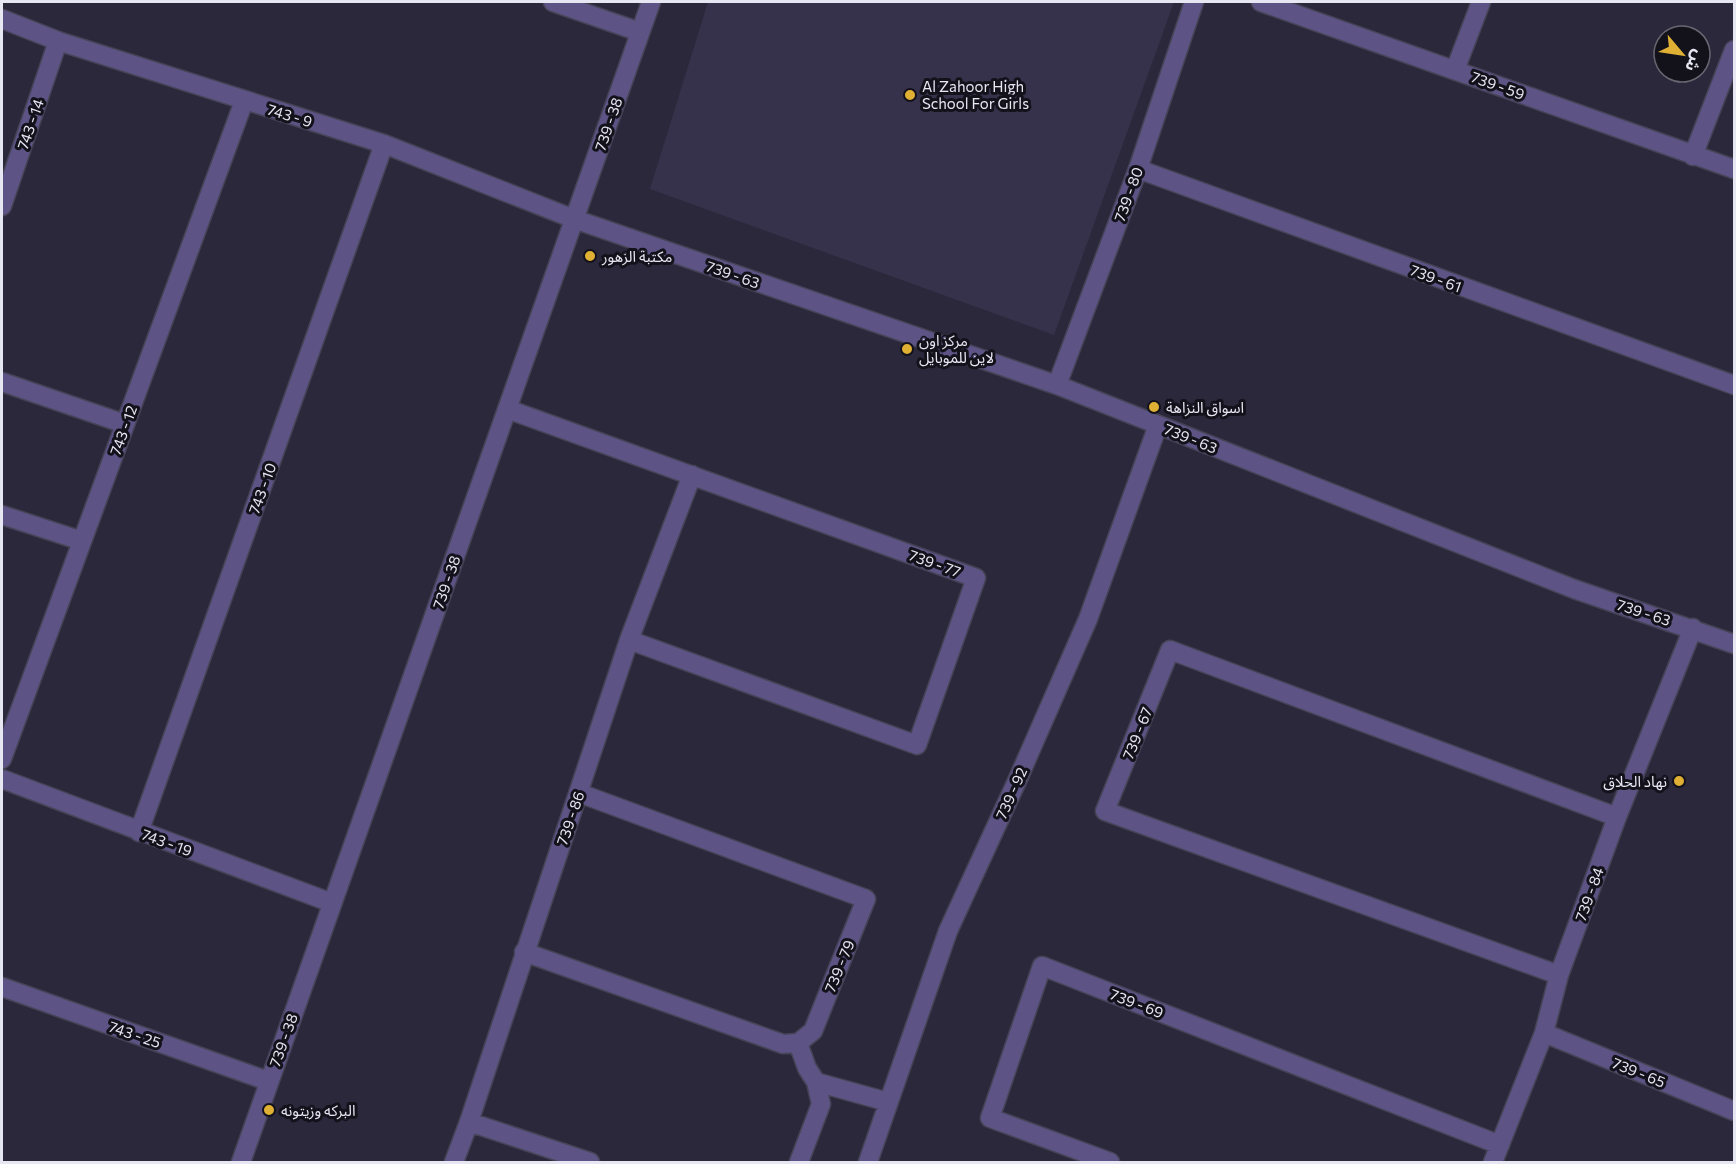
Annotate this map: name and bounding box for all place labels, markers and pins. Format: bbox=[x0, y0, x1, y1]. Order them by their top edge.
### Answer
place label: Al Zahoor High School For Girls bbox=[922, 77, 1029, 112]
marker: Al Zahoor High School For Girls bbox=[903, 88, 917, 102]
place label: مكتبة الزهور bbox=[601, 247, 672, 266]
marker: مكتبة الزهور bbox=[583, 249, 597, 263]
place label: مركز اون لاين للموبايل bbox=[919, 331, 994, 367]
marker: مركز اون لاين للموبايل bbox=[900, 342, 914, 356]
place label: اسواق النزاهة bbox=[1166, 398, 1244, 417]
marker: اسواق النزاهة bbox=[1147, 400, 1161, 414]
place label: نهاد الحلاق bbox=[1603, 772, 1667, 791]
marker: نهاد الحلاق bbox=[1672, 774, 1686, 788]
place label: البركه وزيتونه bbox=[281, 1101, 356, 1120]
marker: البركه وزيتونه bbox=[262, 1103, 276, 1117]

